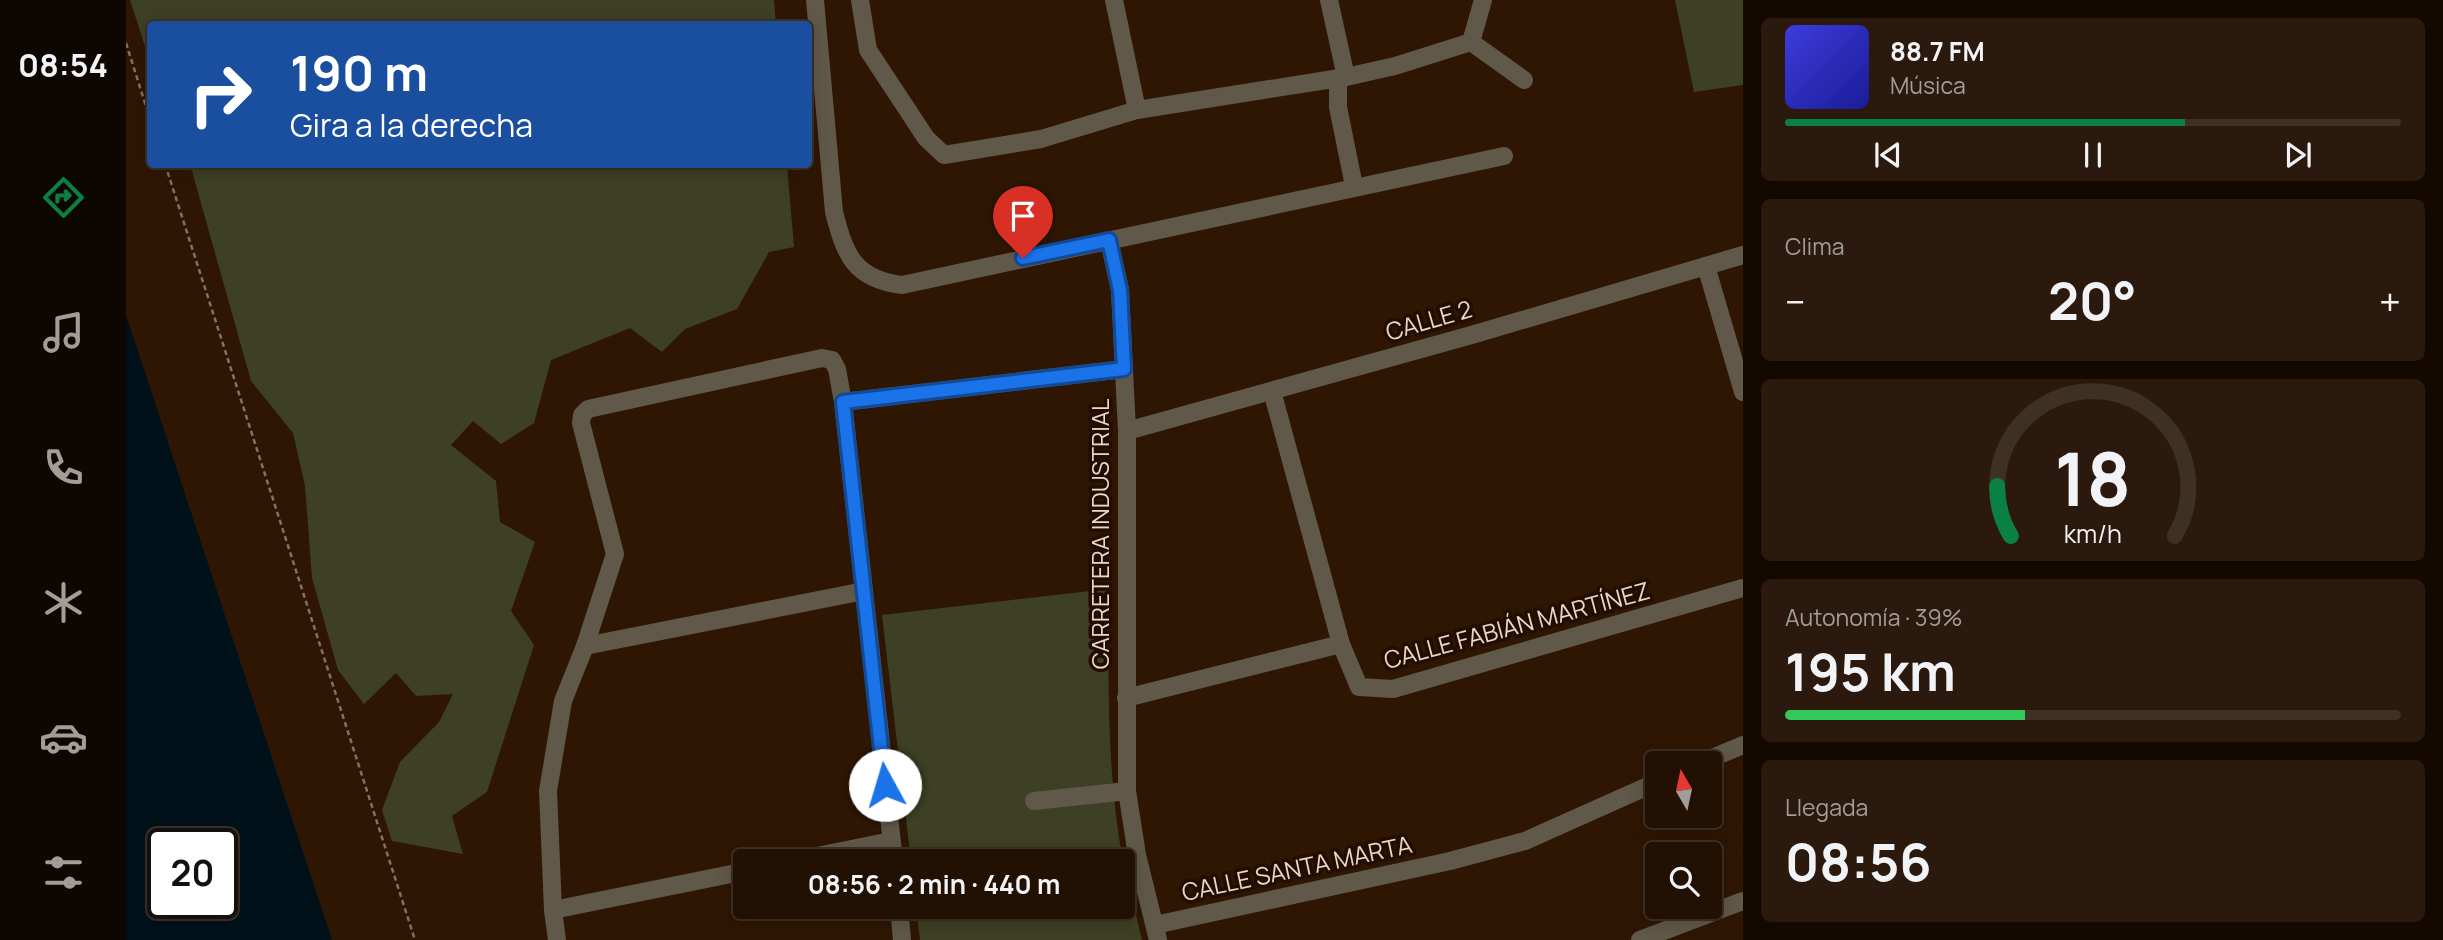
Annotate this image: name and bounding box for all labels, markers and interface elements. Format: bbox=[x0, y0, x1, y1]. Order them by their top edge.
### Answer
text: 88.7 FM bbox=[1890, 33, 1985, 69]
text: 190 m bbox=[290, 39, 428, 106]
text: 08:54 bbox=[18, 43, 108, 87]
icon: right bbox=[175, 49, 266, 140]
text: Música bbox=[1890, 69, 1966, 101]
text: Gira a la derecha bbox=[290, 103, 533, 147]
icon: previous bbox=[1869, 136, 1907, 174]
icon: pause bbox=[2074, 136, 2112, 174]
icon: next bbox=[2279, 136, 2317, 174]
icon: directions bbox=[39, 173, 88, 222]
pin bbox=[993, 186, 1053, 258]
icon: arrive bbox=[1004, 197, 1042, 235]
text: Clima bbox=[1785, 230, 1844, 262]
text: 20° bbox=[2048, 265, 2137, 336]
text: − bbox=[1785, 275, 1806, 327]
text: + bbox=[2379, 275, 2401, 327]
street label: CALLE 2 bbox=[1381, 291, 1476, 348]
icon: music bbox=[39, 308, 88, 357]
street label: CARRETERA INDUSTRIAL bbox=[1083, 399, 1116, 669]
text: 18 bbox=[2055, 428, 2131, 528]
icon: phone bbox=[39, 443, 88, 492]
text: km/h bbox=[2064, 516, 2122, 551]
street label: CALLE FABIÁN MARTÍNEZ bbox=[1380, 573, 1653, 676]
icon: climate bbox=[39, 578, 88, 627]
text: Autonomía · 39% bbox=[1785, 601, 1963, 633]
text: 195 km bbox=[1785, 636, 1956, 707]
icon: car bbox=[39, 713, 88, 762]
position arrow bbox=[848, 748, 922, 822]
north arrow bbox=[1645, 751, 1722, 828]
map controls bbox=[1645, 751, 1722, 919]
text: Llegada bbox=[1785, 791, 1868, 823]
text: 08:56 bbox=[1785, 826, 1932, 897]
street label: CALLE SANTA MARTA bbox=[1178, 827, 1415, 908]
speed limit sign: 20 bbox=[147, 828, 238, 919]
button: search bbox=[1645, 842, 1722, 919]
icon: filters bbox=[39, 848, 88, 897]
text: 08:56 · 2 min · 440 m bbox=[808, 866, 1060, 902]

